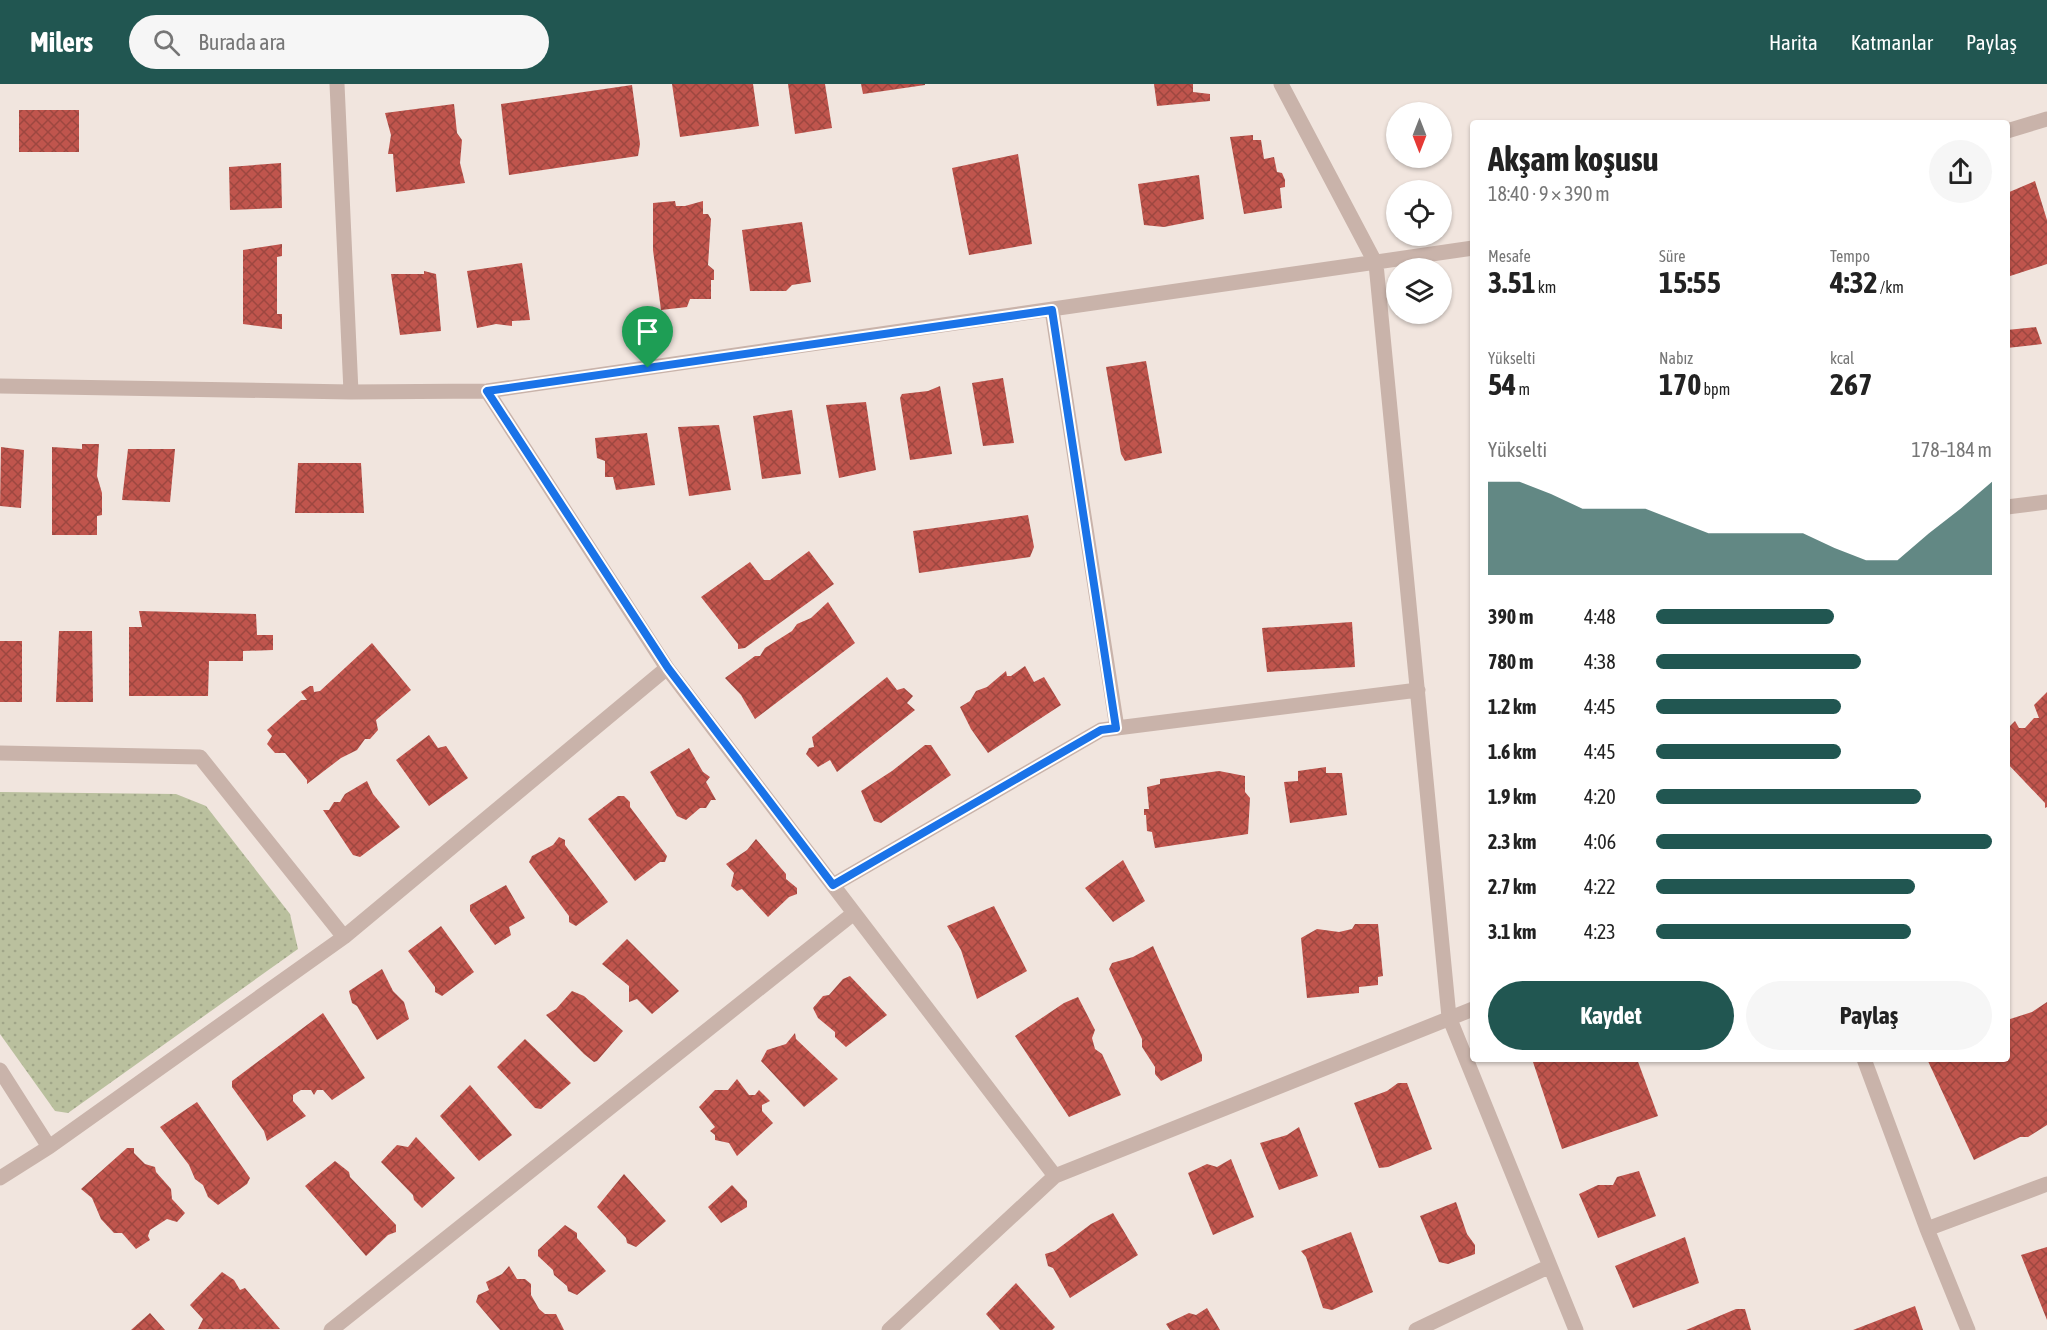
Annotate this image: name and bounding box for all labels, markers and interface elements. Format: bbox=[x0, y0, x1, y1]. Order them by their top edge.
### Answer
search box bbox=[129, 15, 549, 69]
text: Milers bbox=[30, 26, 93, 58]
icon: search bbox=[150, 26, 183, 59]
text: Burada ara bbox=[198, 29, 286, 55]
text: Harita bbox=[1769, 30, 1818, 54]
text: Katmanlar bbox=[1851, 30, 1933, 54]
text: Paylaş bbox=[1966, 30, 2017, 54]
north arrow bbox=[1386, 102, 1452, 168]
map controls bbox=[1386, 102, 1452, 324]
text: Akşam koşusu bbox=[1488, 140, 1659, 178]
button: share bbox=[1929, 140, 1992, 203]
button: locate bbox=[1386, 180, 1452, 246]
text: 18:40 · 9 × 390 m bbox=[1488, 182, 1610, 205]
text: Mesafe bbox=[1488, 247, 1531, 265]
text: Süre bbox=[1659, 247, 1685, 265]
text: Tempo bbox=[1830, 247, 1870, 265]
button: layers bbox=[1386, 258, 1452, 324]
text: 3.51 bbox=[1488, 265, 1536, 299]
text: 15:55 bbox=[1659, 265, 1721, 299]
text: 4:32 bbox=[1830, 265, 1878, 299]
text: km bbox=[1536, 278, 1556, 296]
text: /km bbox=[1878, 278, 1904, 296]
pin bbox=[622, 306, 673, 368]
icon: arrive bbox=[631, 315, 664, 348]
text: Yükselti bbox=[1488, 349, 1535, 367]
text: Nabız bbox=[1659, 349, 1693, 367]
text: kcal bbox=[1830, 349, 1854, 367]
text: 54 bbox=[1488, 367, 1516, 401]
text: 170 bbox=[1659, 367, 1701, 401]
text: 267 bbox=[1830, 367, 1872, 401]
text: m bbox=[1516, 380, 1530, 398]
text: bpm bbox=[1701, 380, 1730, 398]
text: Yükselti bbox=[1488, 438, 1547, 461]
text: 178–184 m bbox=[1911, 438, 1992, 461]
text: 390 m bbox=[1488, 605, 1533, 628]
text: 4:48 bbox=[1584, 605, 1616, 628]
text: 780 m bbox=[1488, 650, 1533, 673]
text: 4:38 bbox=[1584, 650, 1616, 673]
text: 1.2 km bbox=[1488, 695, 1536, 718]
text: 4:45 bbox=[1584, 695, 1616, 718]
text: 1.6 km bbox=[1488, 740, 1536, 763]
text: 4:45 bbox=[1584, 740, 1616, 763]
text: 1.9 km bbox=[1488, 785, 1536, 808]
text: 4:20 bbox=[1584, 785, 1616, 808]
text: 2.3 km bbox=[1488, 830, 1536, 853]
text: 4:06 bbox=[1584, 830, 1616, 853]
text: 2.7 km bbox=[1488, 875, 1536, 898]
text: 4:22 bbox=[1584, 875, 1616, 898]
text: 3.1 km bbox=[1488, 920, 1536, 943]
text: 4:23 bbox=[1584, 920, 1616, 943]
button: Kaydet bbox=[1488, 981, 1734, 1050]
button: Paylaş bbox=[1746, 981, 1992, 1050]

